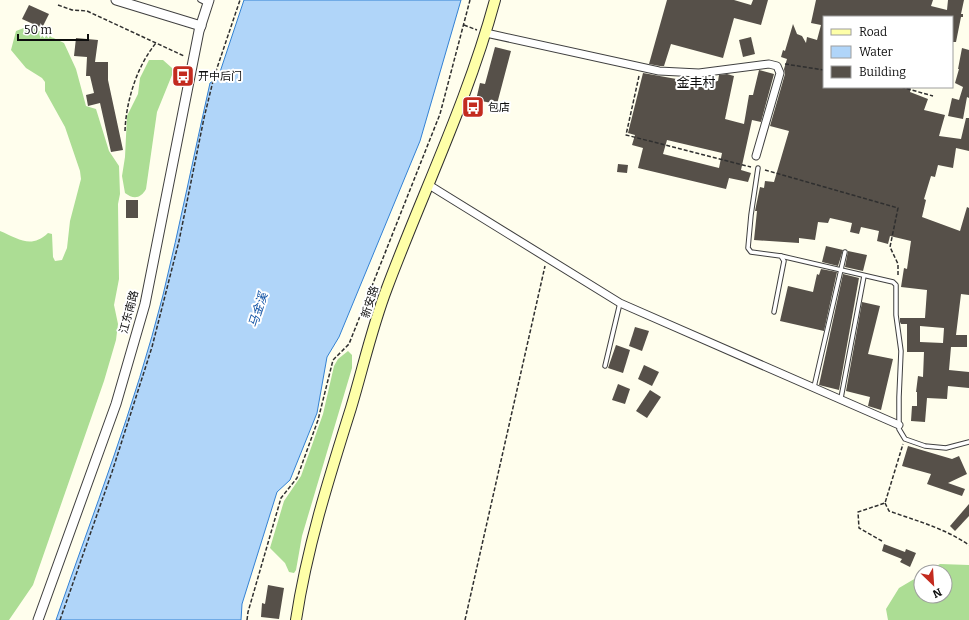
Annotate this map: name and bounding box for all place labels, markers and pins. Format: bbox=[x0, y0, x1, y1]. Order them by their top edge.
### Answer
bus stop icon: 开中后门 bbox=[170, 63, 196, 89]
place label: 开中后门 bbox=[198, 70, 242, 83]
bus stop icon: 包店 bbox=[460, 94, 486, 120]
place label: 包店 bbox=[488, 101, 510, 114]

